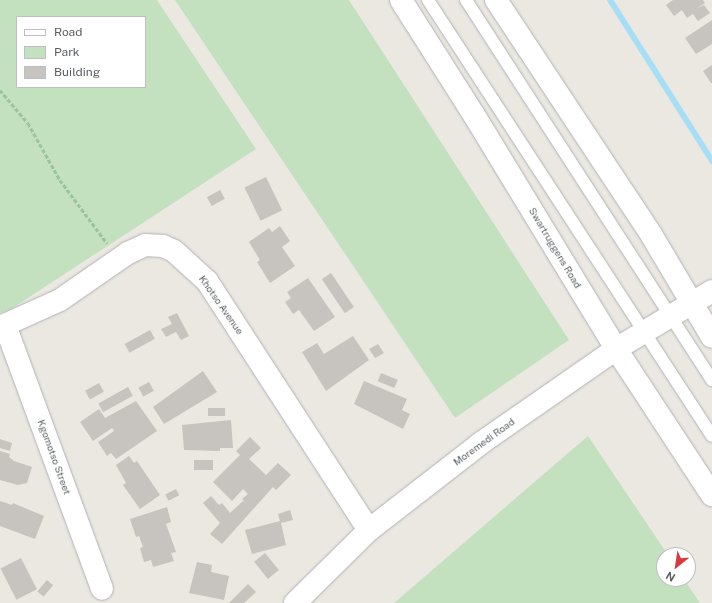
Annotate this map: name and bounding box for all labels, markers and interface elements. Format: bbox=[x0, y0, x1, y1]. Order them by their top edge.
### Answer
legend bbox=[16, 16, 146, 88]
text: Road bbox=[54, 25, 82, 39]
text: Park bbox=[54, 45, 80, 59]
text: Building bbox=[54, 65, 100, 79]
street label: Swartruggens Road bbox=[526, 205, 584, 291]
street label: Khotso Avenue bbox=[196, 273, 246, 337]
street label: Moremedi Road bbox=[451, 416, 517, 468]
street label: Kgomotso Street bbox=[35, 418, 73, 496]
north arrow bbox=[656, 547, 696, 587]
text: N bbox=[664, 569, 677, 584]

